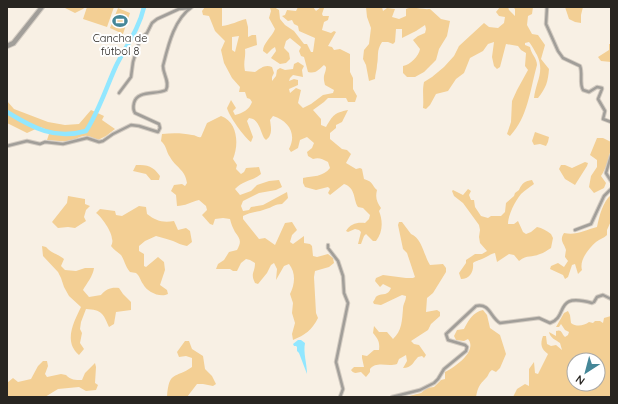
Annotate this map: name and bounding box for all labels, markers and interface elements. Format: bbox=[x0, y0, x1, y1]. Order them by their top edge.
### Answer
sports icon: Cancha de fútbol 8 bbox=[111, 12, 129, 30]
place label: Cancha de fútbol 8 bbox=[93, 31, 147, 58]
north arrow bbox=[566, 352, 606, 392]
text: N bbox=[573, 372, 588, 388]

